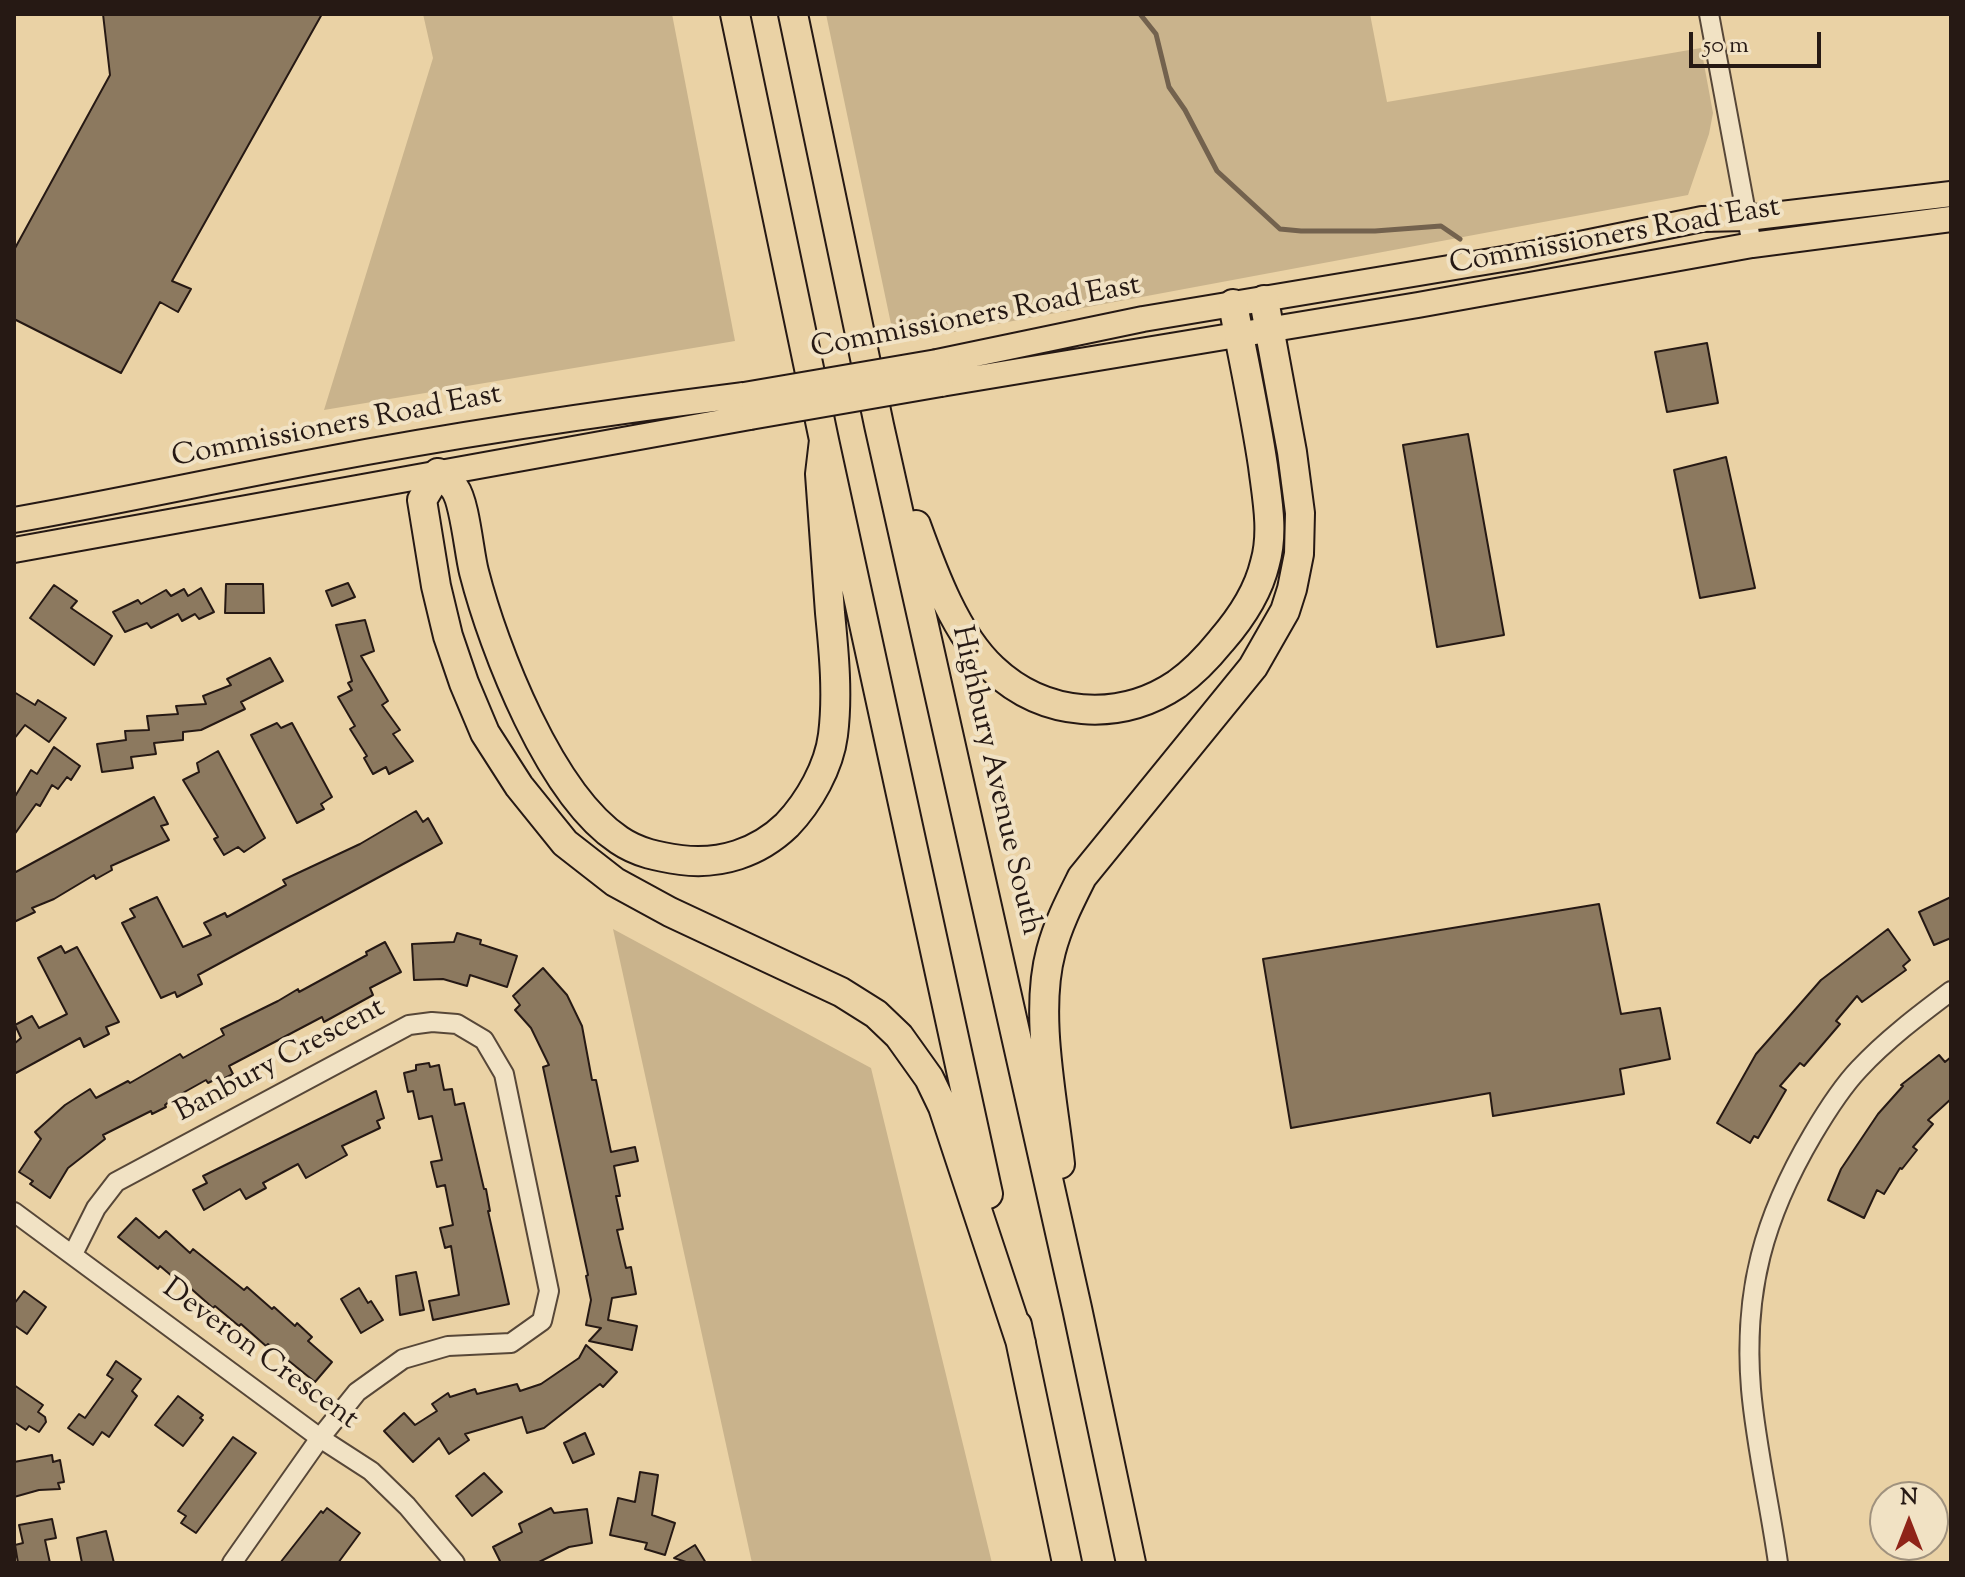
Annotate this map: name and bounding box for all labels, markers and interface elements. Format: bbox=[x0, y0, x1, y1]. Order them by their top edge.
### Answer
scale bar bbox=[1693, 16, 1825, 66]
text: 50 m bbox=[1703, 29, 1749, 63]
street label: Commissioners Road East bbox=[1447, 191, 1783, 285]
street label: Commissioners Road East bbox=[808, 269, 1144, 369]
street label: Commissioners Road East bbox=[169, 378, 505, 478]
street label: Highbury Avenue South bbox=[941, 623, 1047, 939]
street label: Banbury Crescent bbox=[170, 992, 392, 1132]
street label: Deveron Crescent bbox=[154, 1273, 364, 1439]
north arrow bbox=[1869, 1481, 1949, 1561]
text: N bbox=[1900, 1483, 1918, 1515]

